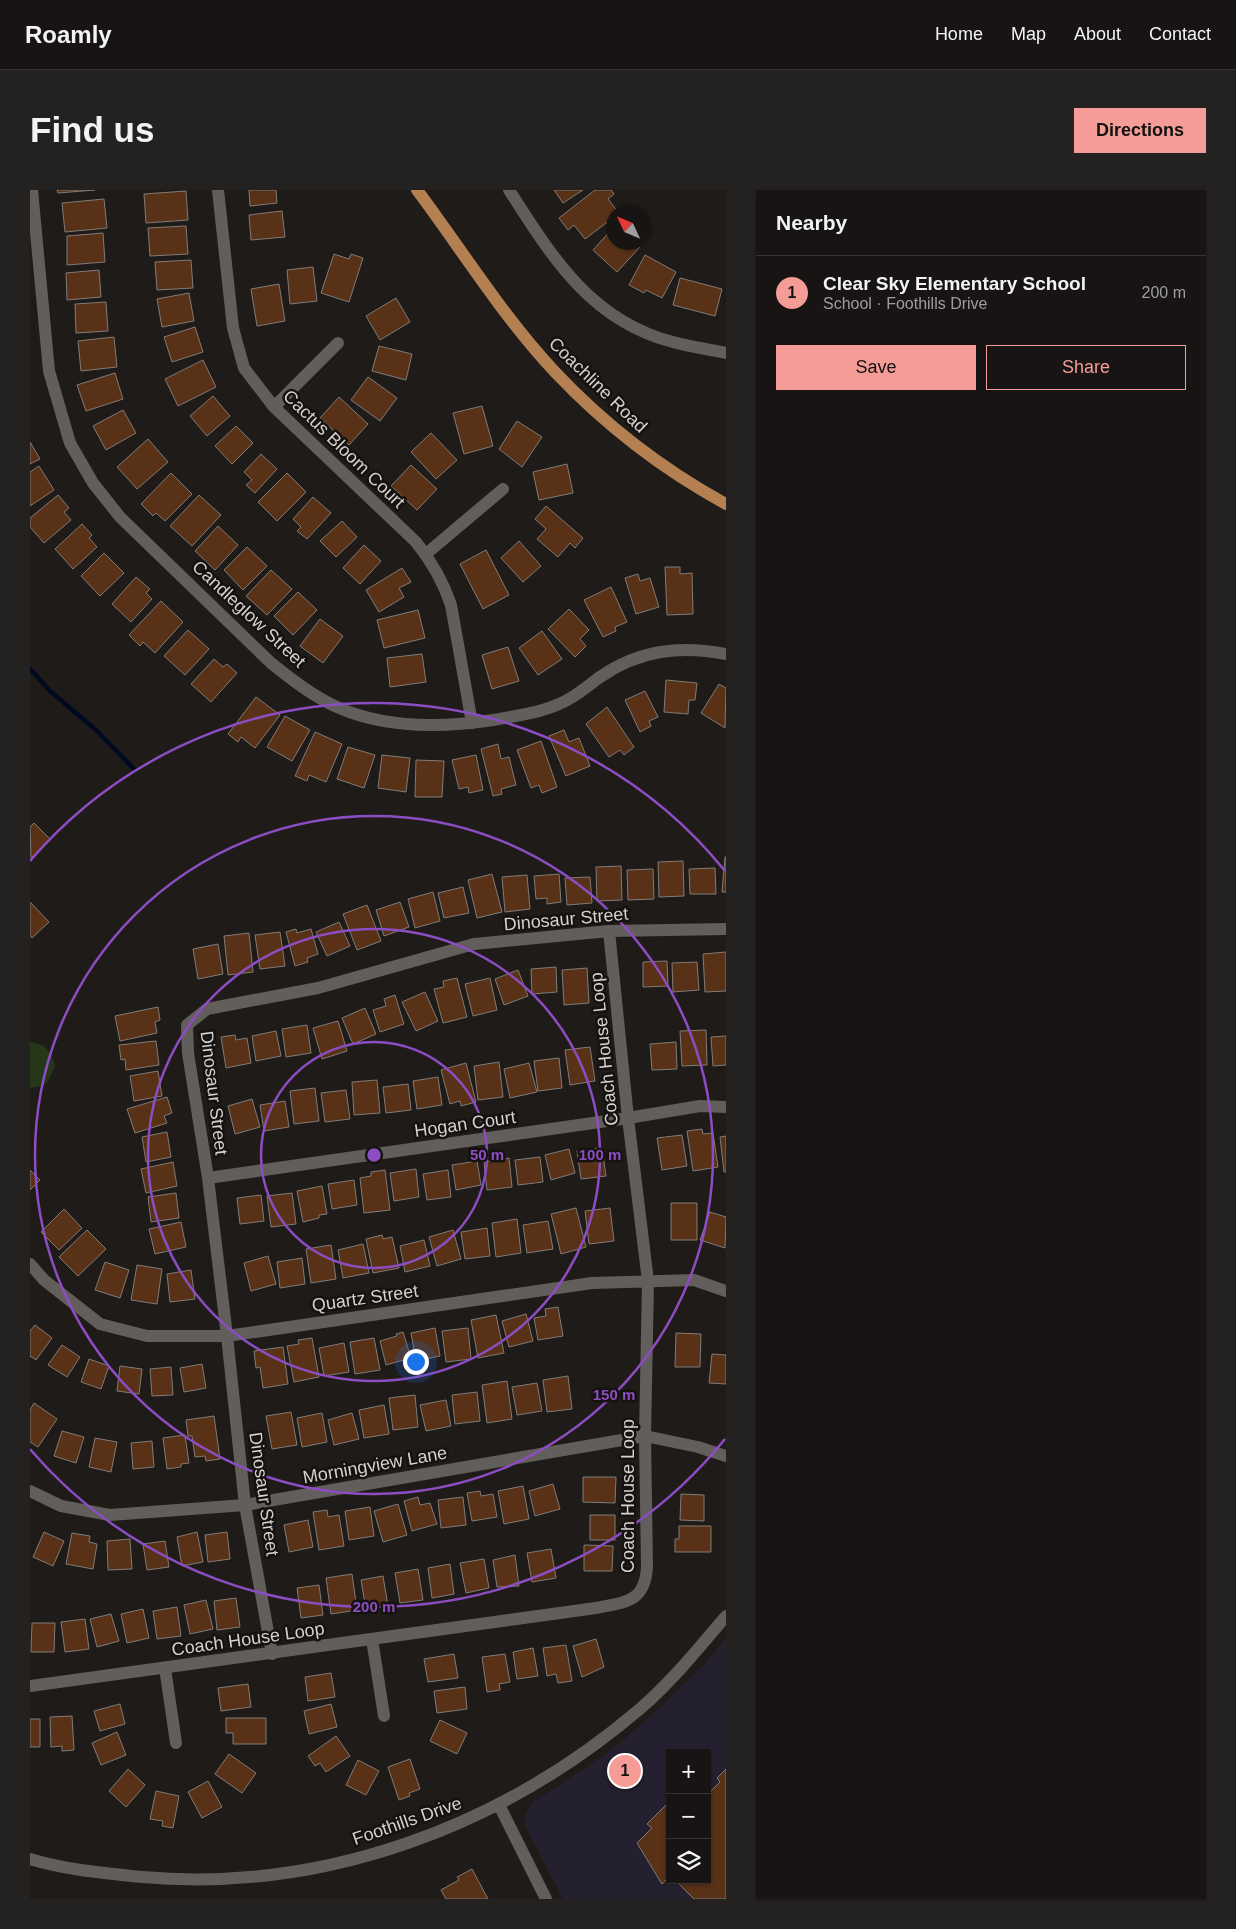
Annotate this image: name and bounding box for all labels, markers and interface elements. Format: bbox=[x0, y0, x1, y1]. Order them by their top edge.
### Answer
text: Roamly bbox=[25, 21, 112, 48]
text: Home bbox=[935, 24, 983, 44]
text: Map bbox=[1011, 24, 1046, 44]
text: About bbox=[1074, 24, 1121, 44]
text: Contact bbox=[1149, 24, 1211, 44]
button: Directions bbox=[1074, 108, 1206, 153]
text: Find us bbox=[30, 110, 154, 149]
north arrow bbox=[606, 205, 651, 250]
text: Nearby bbox=[776, 211, 847, 234]
text: Clear Sky Elementary School bbox=[823, 273, 1086, 294]
text: 1 bbox=[788, 284, 796, 301]
text: 200 m bbox=[1142, 284, 1186, 301]
text: School · Foothills Drive bbox=[823, 295, 988, 312]
street label: Coachline Road bbox=[545, 333, 651, 437]
button: Save bbox=[776, 345, 976, 390]
button: Share bbox=[986, 345, 1186, 390]
street label: Cactus Bloom Court bbox=[279, 386, 409, 512]
street label: Candleglow Street bbox=[188, 557, 310, 671]
street label: Dinosaur Street bbox=[503, 904, 629, 934]
street label: Coach House Loop bbox=[586, 971, 622, 1127]
street label: Dinosaur Street bbox=[196, 1030, 232, 1156]
street label: Hogan Court bbox=[413, 1107, 517, 1141]
centre of rings bbox=[365, 1146, 383, 1164]
text: 50 m bbox=[470, 1146, 504, 1163]
text: 100 m bbox=[579, 1146, 621, 1163]
street label: Quartz Street bbox=[311, 1281, 419, 1315]
your location bbox=[403, 1349, 429, 1375]
text: 150 m bbox=[593, 1386, 635, 1403]
street label: Coach House Loop bbox=[618, 1419, 638, 1573]
street label: Dinosaur Street bbox=[245, 1431, 283, 1557]
street label: Morningview Lane bbox=[301, 1442, 449, 1488]
text: 200 m bbox=[353, 1598, 395, 1615]
street label: Coach House Loop bbox=[170, 1618, 326, 1660]
map controls bbox=[666, 1749, 711, 1884]
button: + bbox=[666, 1749, 711, 1794]
pin: 1 bbox=[609, 1752, 641, 1790]
street label: Foothills Drive bbox=[350, 1793, 464, 1849]
button: − bbox=[666, 1794, 711, 1839]
button: layers bbox=[666, 1839, 711, 1884]

